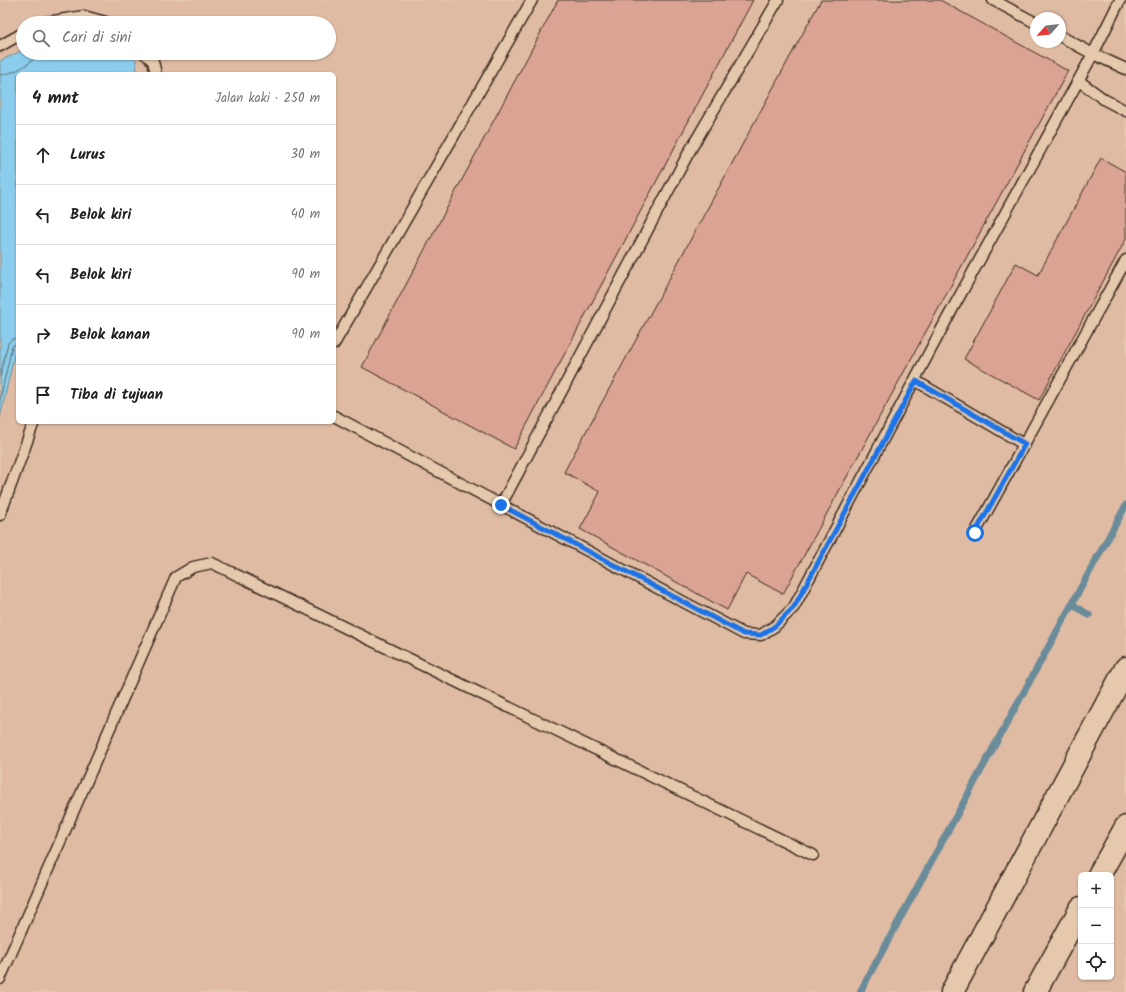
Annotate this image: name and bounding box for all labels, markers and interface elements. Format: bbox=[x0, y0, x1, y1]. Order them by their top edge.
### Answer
north arrow bbox=[1030, 12, 1066, 48]
search box bbox=[16, 16, 336, 60]
text: Cari di sini bbox=[62, 26, 131, 50]
icon: search bbox=[30, 27, 52, 49]
text: 4 mnt bbox=[32, 85, 79, 112]
text: Jalan kaki · 250 m bbox=[215, 88, 320, 109]
text: Lurus bbox=[70, 143, 105, 167]
icon: ahead bbox=[32, 144, 54, 166]
text: 30 m bbox=[291, 144, 320, 165]
text: Belok kiri bbox=[70, 203, 131, 227]
icon: left bbox=[32, 204, 54, 226]
text: 40 m bbox=[291, 204, 320, 225]
text: Belok kiri bbox=[70, 263, 131, 287]
icon: left bbox=[32, 264, 54, 286]
text: 90 m bbox=[292, 264, 320, 285]
text: Belok kanan bbox=[70, 323, 150, 347]
icon: right bbox=[32, 324, 54, 346]
text: 90 m bbox=[292, 324, 320, 345]
text: Tiba di tujuan bbox=[70, 383, 163, 407]
icon: arrive bbox=[32, 384, 54, 406]
route end bbox=[492, 496, 510, 514]
route start bbox=[966, 524, 984, 542]
map controls bbox=[1078, 872, 1114, 980]
button: + bbox=[1078, 872, 1114, 908]
button: − bbox=[1078, 908, 1114, 944]
button: locate bbox=[1078, 944, 1114, 980]

